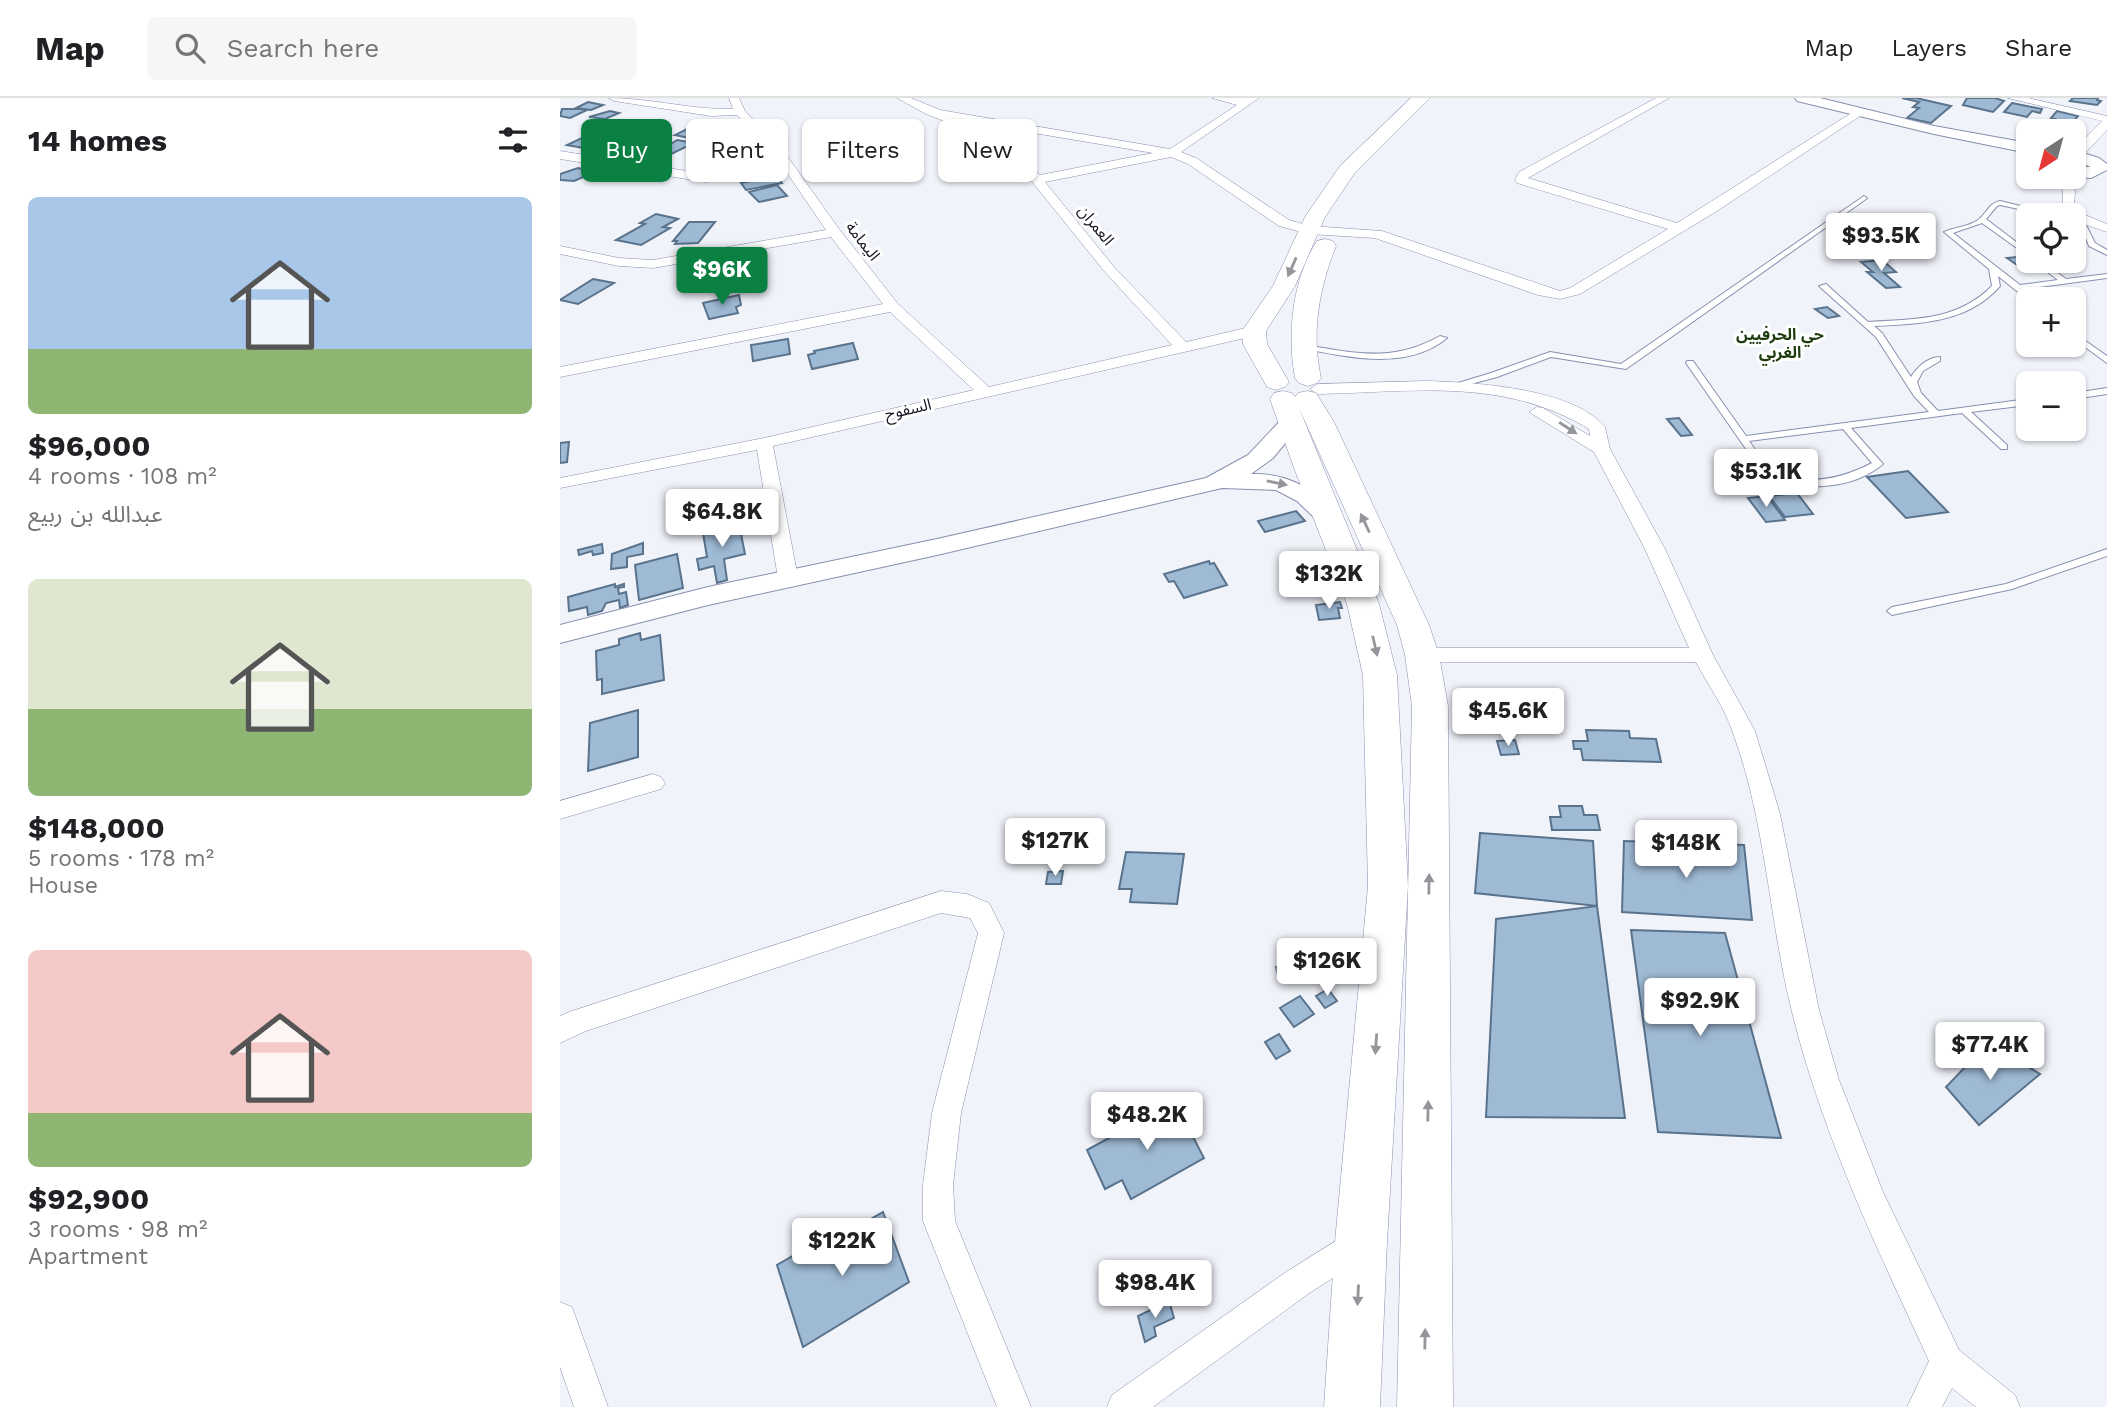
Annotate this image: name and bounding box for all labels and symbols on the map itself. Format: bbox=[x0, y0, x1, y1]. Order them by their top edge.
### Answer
north arrow bbox=[2016, 119, 2086, 189]
street label: العمران bbox=[1074, 201, 1118, 249]
pin: $93.5K bbox=[1824, 214, 1938, 273]
street label: اليمامة bbox=[842, 218, 884, 264]
pin: $96K bbox=[681, 248, 763, 307]
one-way arrow bbox=[1286, 257, 1298, 277]
district label: حي الحرفيين الغربي bbox=[1736, 325, 1824, 365]
street label: السفوح bbox=[883, 394, 934, 426]
one-way arrow bbox=[1559, 422, 1578, 435]
pin: $53.1K bbox=[1709, 450, 1823, 509]
one-way arrow bbox=[1266, 478, 1288, 489]
pin: $64.8K bbox=[665, 490, 779, 549]
one-way arrow bbox=[1359, 513, 1370, 533]
pin: $132K bbox=[1280, 552, 1378, 611]
one-way arrow bbox=[1370, 635, 1381, 657]
pin: $45.6K bbox=[1451, 688, 1565, 748]
pin: $127K bbox=[1006, 818, 1104, 878]
pin: $148K bbox=[1637, 820, 1735, 880]
one-way arrow bbox=[1423, 873, 1434, 895]
pin: $126K bbox=[1278, 939, 1376, 998]
pin: $92.9K bbox=[1643, 978, 1757, 1038]
pin: $77.4K bbox=[1933, 1023, 2047, 1082]
one-way arrow bbox=[1370, 1033, 1381, 1055]
pin: $48.2K bbox=[1090, 1093, 1204, 1152]
one-way arrow bbox=[1422, 1100, 1434, 1122]
pin: $122K bbox=[793, 1218, 891, 1278]
pin: $98.4K bbox=[1098, 1260, 1212, 1320]
one-way arrow bbox=[1352, 1284, 1363, 1306]
one-way arrow bbox=[1419, 1328, 1431, 1350]

